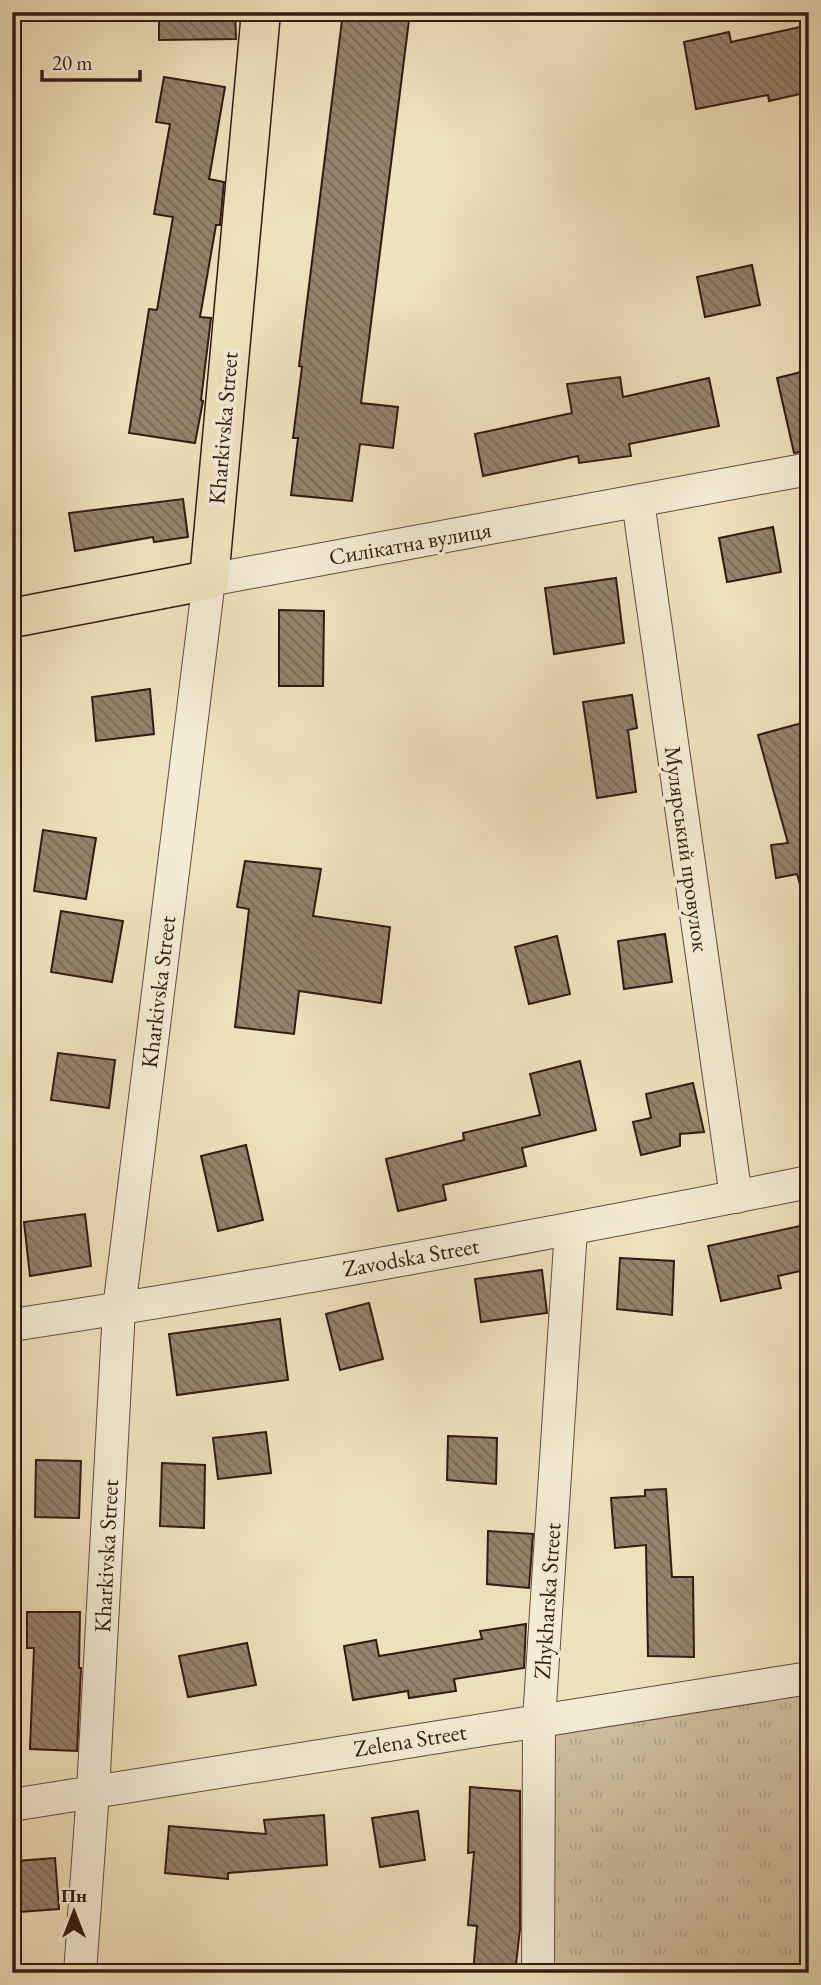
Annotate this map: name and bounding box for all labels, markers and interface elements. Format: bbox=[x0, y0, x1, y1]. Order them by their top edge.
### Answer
scale bar bbox=[42, 38, 140, 82]
text: 20 m bbox=[52, 49, 93, 76]
street label: Kharkivska Street bbox=[201, 350, 245, 506]
street label: Силікатна вулиця bbox=[326, 514, 494, 572]
street label: Мулярський провулок bbox=[658, 744, 716, 954]
street label: Kharkivska Street bbox=[134, 913, 182, 1070]
street label: Zavodska Street bbox=[341, 1230, 482, 1284]
street label: Kharkivska Street bbox=[87, 1478, 125, 1633]
street label: Zhykharska Street bbox=[527, 1521, 567, 1680]
street label: Zelena Street bbox=[351, 1716, 469, 1764]
north arrow bbox=[38, 1876, 108, 1946]
text: Пн bbox=[61, 1883, 87, 1908]

